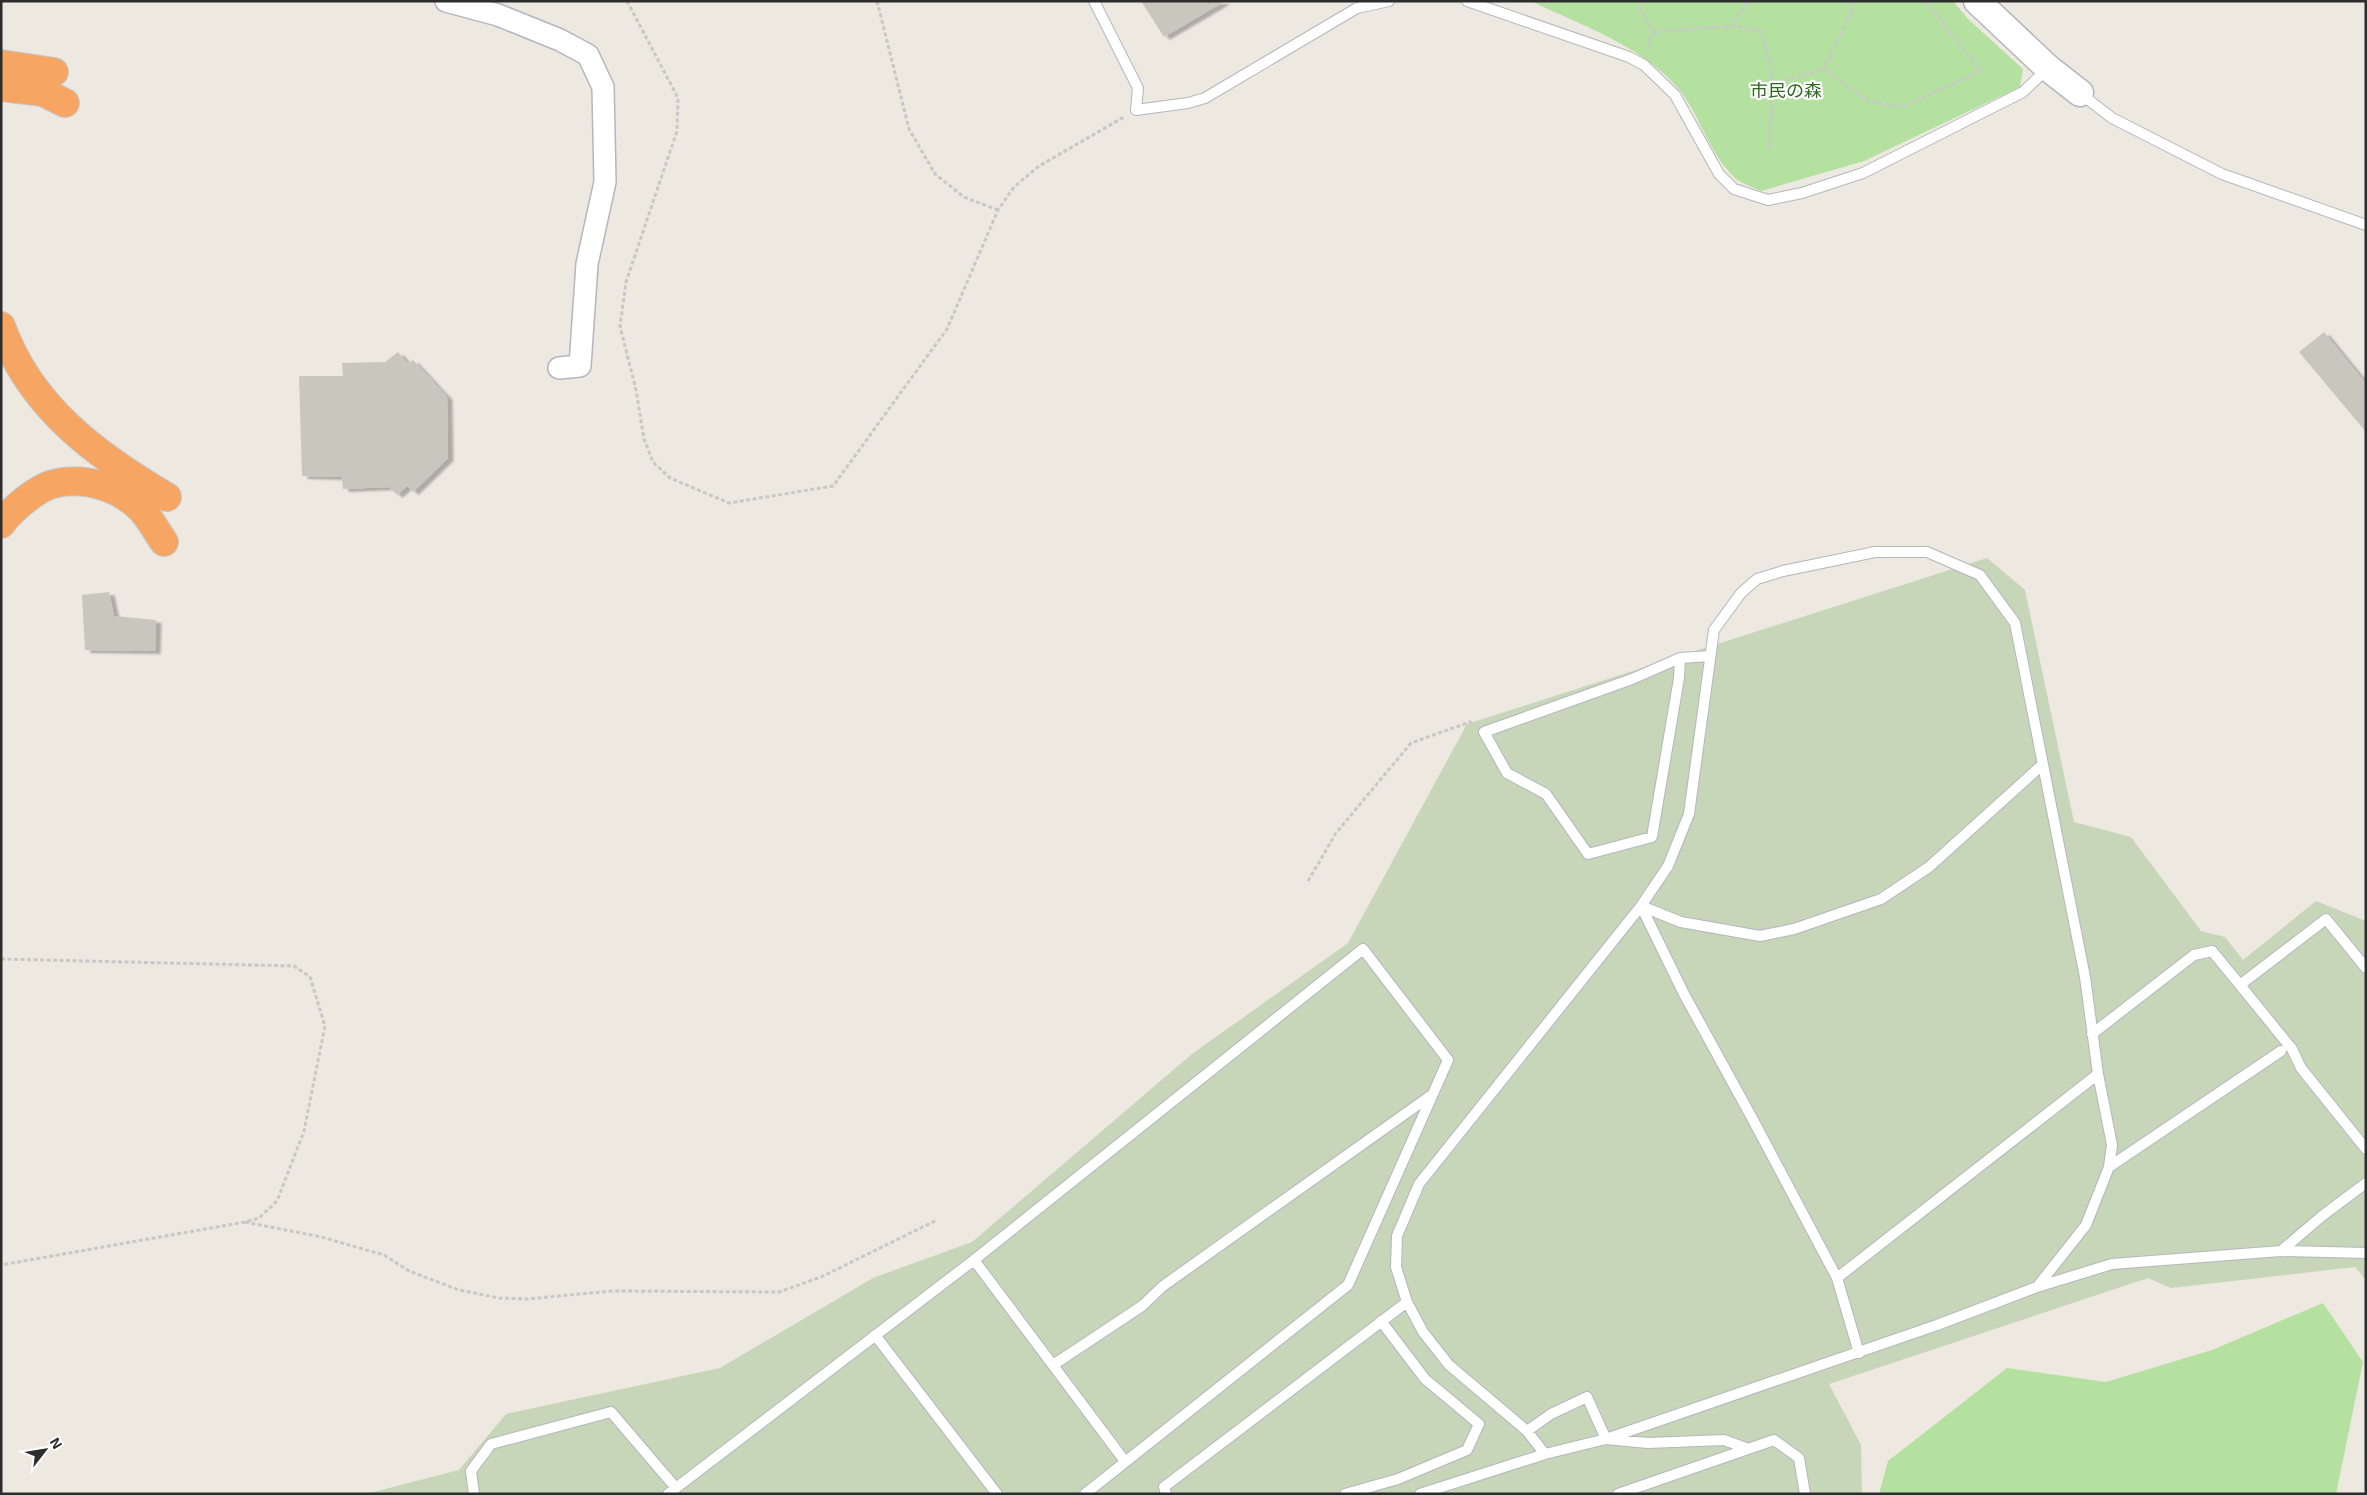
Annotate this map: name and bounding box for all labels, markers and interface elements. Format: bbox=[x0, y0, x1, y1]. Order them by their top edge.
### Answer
park label: 市民の森 bbox=[1750, 79, 1822, 101]
north arrow bbox=[20, 1425, 70, 1475]
text: N bbox=[47, 1434, 66, 1452]

